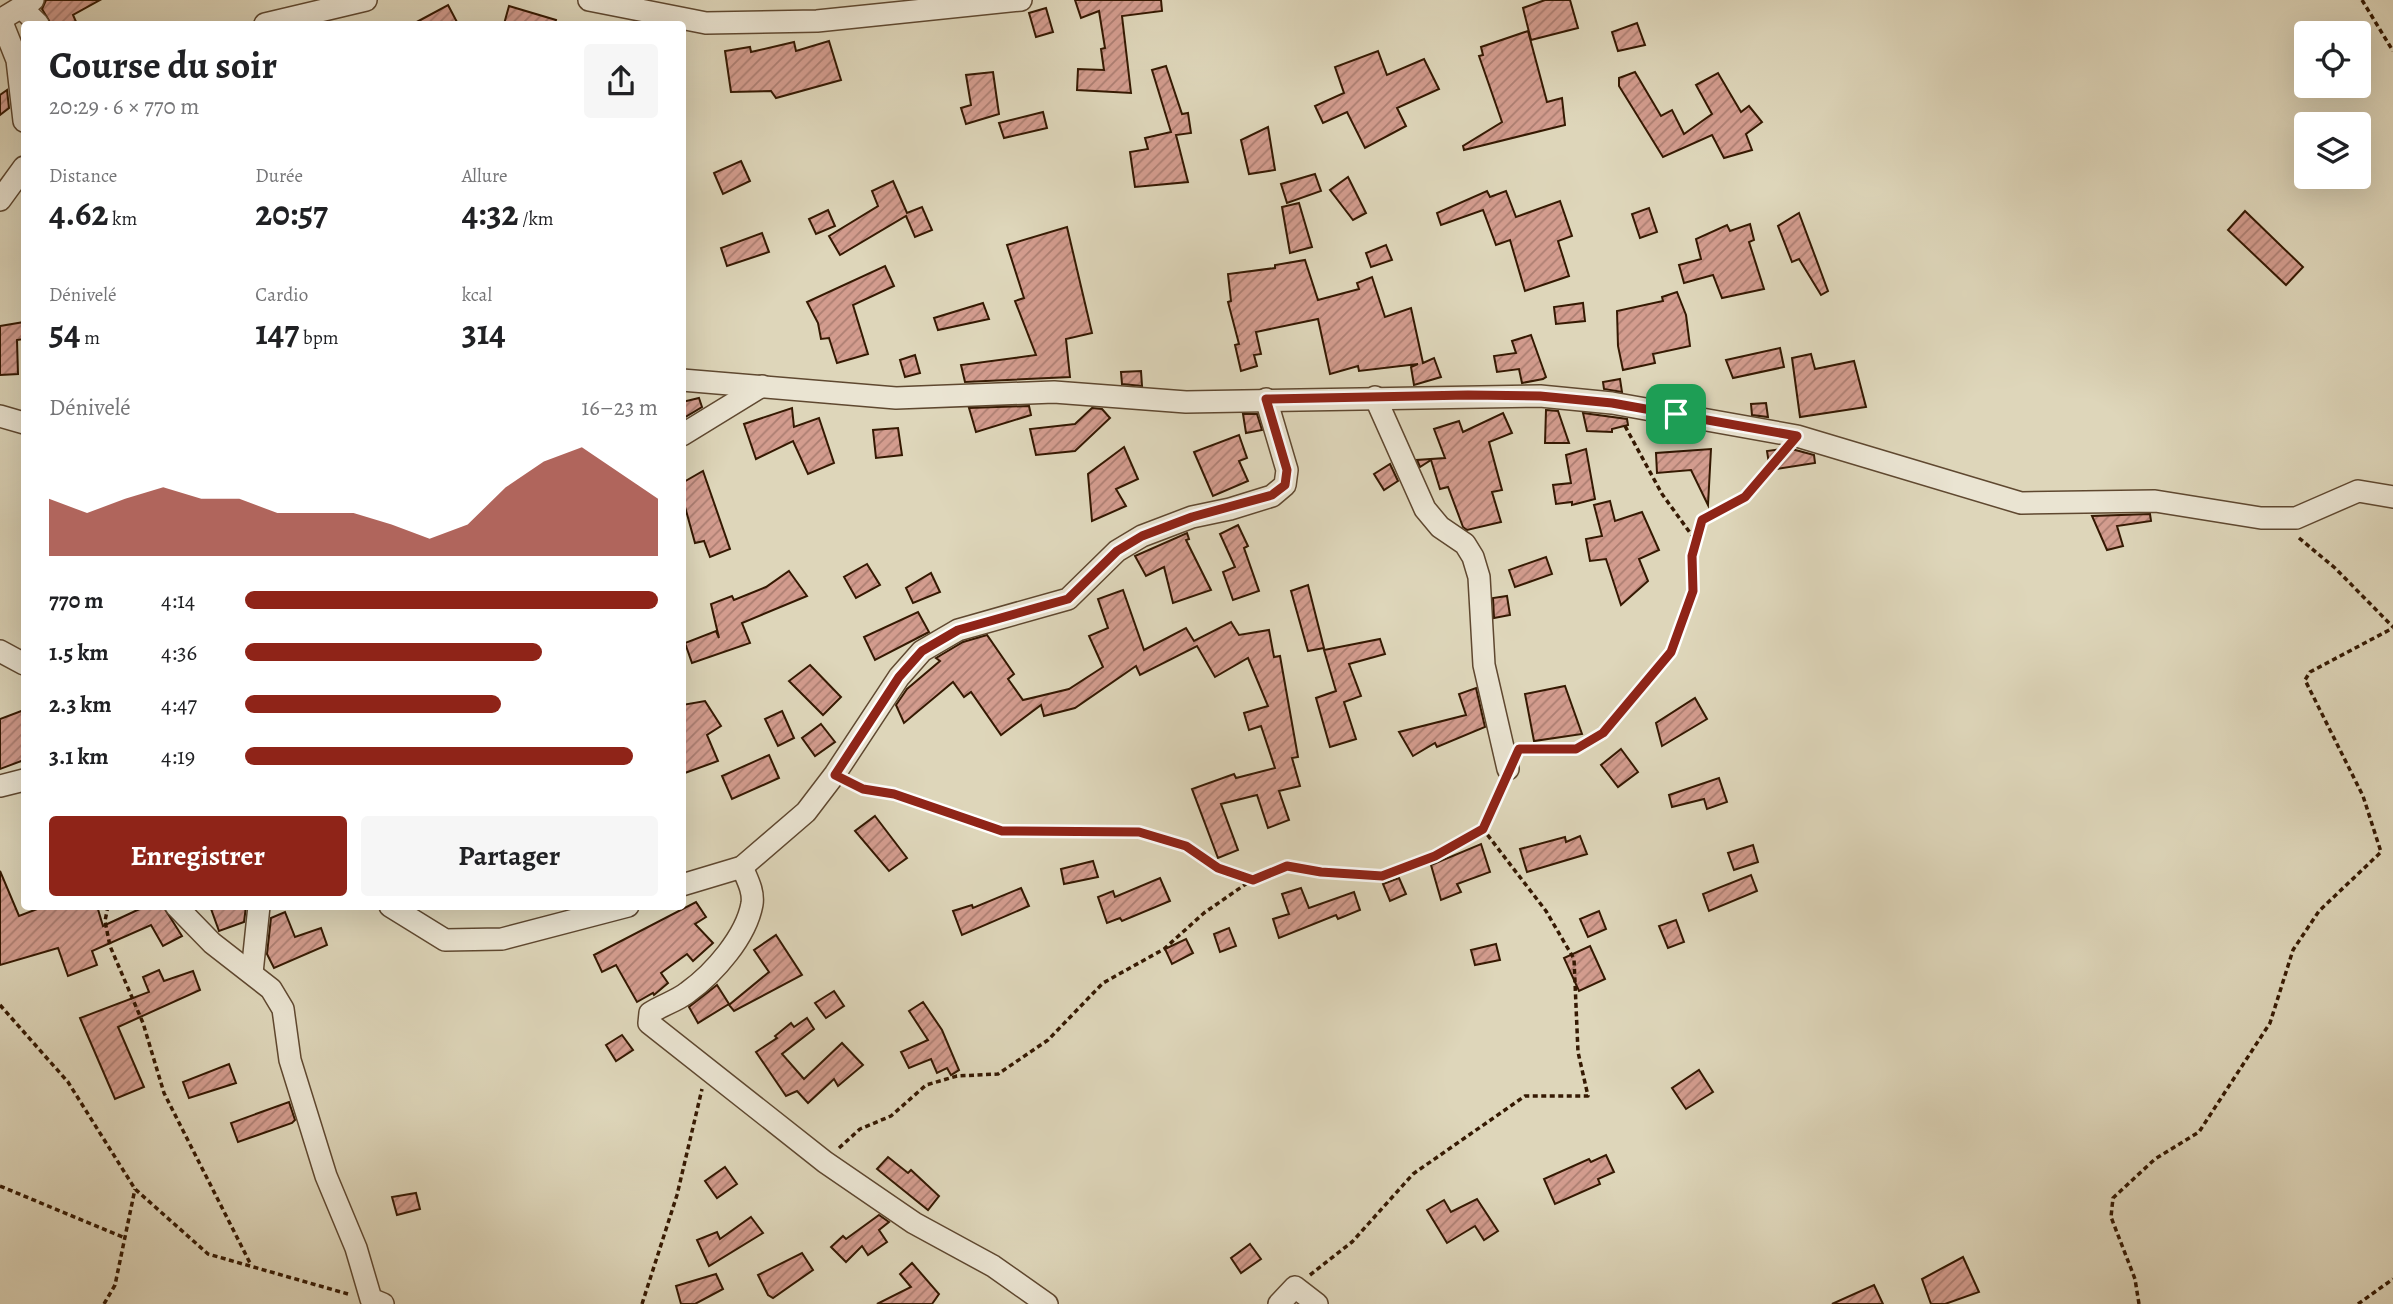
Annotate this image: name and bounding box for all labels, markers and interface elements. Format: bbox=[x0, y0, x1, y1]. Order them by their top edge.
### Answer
map controls bbox=[2294, 21, 2371, 189]
button: locate bbox=[2294, 21, 2371, 98]
text: Course du soir bbox=[49, 39, 277, 91]
button: share bbox=[584, 44, 658, 118]
text: 20:29 · 6 × 770 m bbox=[49, 91, 199, 122]
button: layers bbox=[2294, 112, 2371, 189]
text: Distance bbox=[49, 163, 117, 189]
text: Durée bbox=[255, 163, 303, 189]
text: Allure bbox=[462, 163, 508, 189]
text: 4.62 bbox=[49, 189, 108, 237]
text: 20:57 bbox=[255, 189, 328, 237]
text: 4:32 bbox=[462, 189, 518, 237]
text: km bbox=[108, 206, 137, 232]
text: /km bbox=[518, 206, 554, 232]
text: Dénivelé bbox=[49, 282, 116, 308]
text: Cardio bbox=[255, 282, 308, 308]
text: kcal bbox=[462, 282, 492, 308]
text: 54 bbox=[49, 308, 80, 356]
text: 147 bbox=[255, 308, 299, 356]
text: 314 bbox=[462, 308, 506, 356]
text: m bbox=[80, 325, 100, 351]
text: bpm bbox=[299, 325, 339, 351]
pin bbox=[1646, 384, 1706, 444]
text: Dénivelé bbox=[49, 392, 131, 423]
text: 16–23 m bbox=[581, 392, 658, 423]
icon: arrive bbox=[1657, 395, 1695, 433]
text: 770 m bbox=[49, 585, 104, 616]
text: 4:14 bbox=[161, 585, 195, 616]
text: 1.5 km bbox=[49, 637, 109, 668]
text: 4:36 bbox=[161, 637, 197, 668]
text: 2.3 km bbox=[49, 689, 112, 720]
text: 4:47 bbox=[161, 689, 197, 720]
text: 3.1 km bbox=[49, 741, 109, 772]
text: 4:19 bbox=[161, 741, 195, 772]
button: Enregistrer bbox=[49, 816, 347, 896]
button: Partager bbox=[361, 816, 658, 896]

